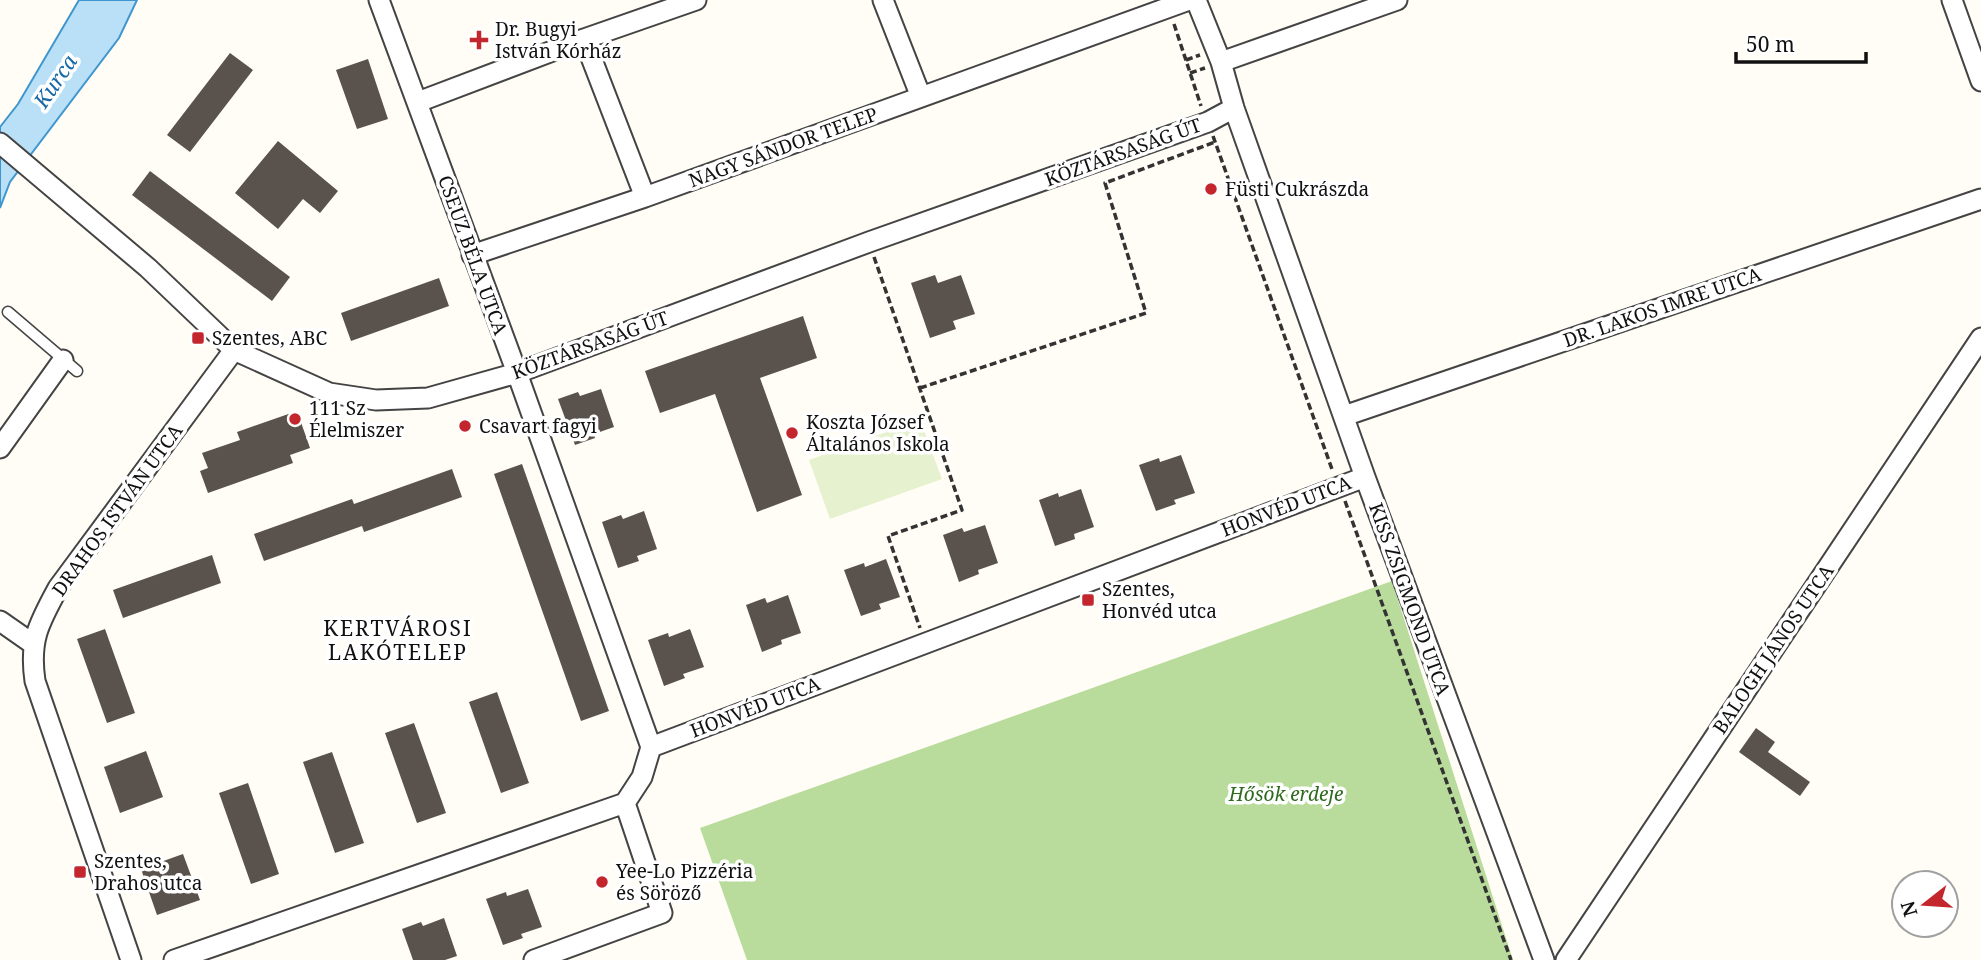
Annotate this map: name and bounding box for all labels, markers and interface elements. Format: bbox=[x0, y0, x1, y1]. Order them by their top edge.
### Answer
place label: Dr. Bugyi István Kórház bbox=[495, 16, 621, 64]
scale bar bbox=[1736, 21, 1866, 65]
marker: Dr. Bugyi István Kórház bbox=[469, 30, 489, 50]
text: 50 m bbox=[1746, 30, 1795, 58]
water label: Kurca bbox=[26, 48, 83, 114]
street label: NAGY SÁNDOR TELEP bbox=[685, 101, 881, 193]
street label: KÖZTÁRSASÁG ÚT bbox=[1041, 111, 1205, 192]
street label: CSEUZ BÉLA UTCA bbox=[432, 172, 514, 339]
place label: Füsti Cukrászda bbox=[1225, 176, 1369, 202]
marker: Füsti Cukrászda bbox=[1203, 181, 1219, 197]
street label: DR. LAKOS IMRE UTCA bbox=[1560, 261, 1765, 353]
street label: KÖZTÁRSASÁG ÚT bbox=[508, 304, 672, 385]
place label: Szentes, ABC bbox=[212, 325, 327, 351]
marker: Szentes, ABC bbox=[190, 330, 206, 346]
place label: 111 Sz Élelmiszer bbox=[309, 395, 404, 443]
place label: Koszta József Általános Iskola bbox=[806, 409, 950, 457]
marker: 111 Sz Élelmiszer bbox=[287, 411, 303, 427]
place label: Csavart fagyi bbox=[479, 413, 597, 439]
street label: DRAHOS ISTVÁN UTCA bbox=[46, 418, 189, 601]
marker: Csavart fagyi bbox=[457, 418, 473, 434]
marker: Koszta József Általános Iskola bbox=[784, 425, 800, 441]
street label: HONVÉD UTCA bbox=[1217, 469, 1355, 543]
street label: KISS ZSIGMOND UTCA bbox=[1363, 499, 1457, 699]
street label: BALOGH JÁNOS UTCA bbox=[1707, 559, 1840, 739]
place label: Szentes, Honvéd utca bbox=[1102, 576, 1217, 624]
marker: Szentes, Honvéd utca bbox=[1080, 592, 1096, 608]
district label: KERTVÁROSI LAKÓTELEP bbox=[323, 614, 473, 666]
street label: HONVÉD UTCA bbox=[686, 670, 824, 744]
park label: Hősök erdeje bbox=[1228, 781, 1343, 807]
place label: Szentes, Drahos utca bbox=[94, 848, 202, 896]
place label: Yee-Lo Pizzéria és Söröző bbox=[615, 858, 753, 906]
marker: Szentes, Drahos utca bbox=[72, 864, 88, 880]
north arrow bbox=[1890, 869, 1960, 939]
marker: Yee-Lo Pizzéria és Söröző bbox=[594, 874, 610, 890]
text: N bbox=[1894, 898, 1923, 920]

